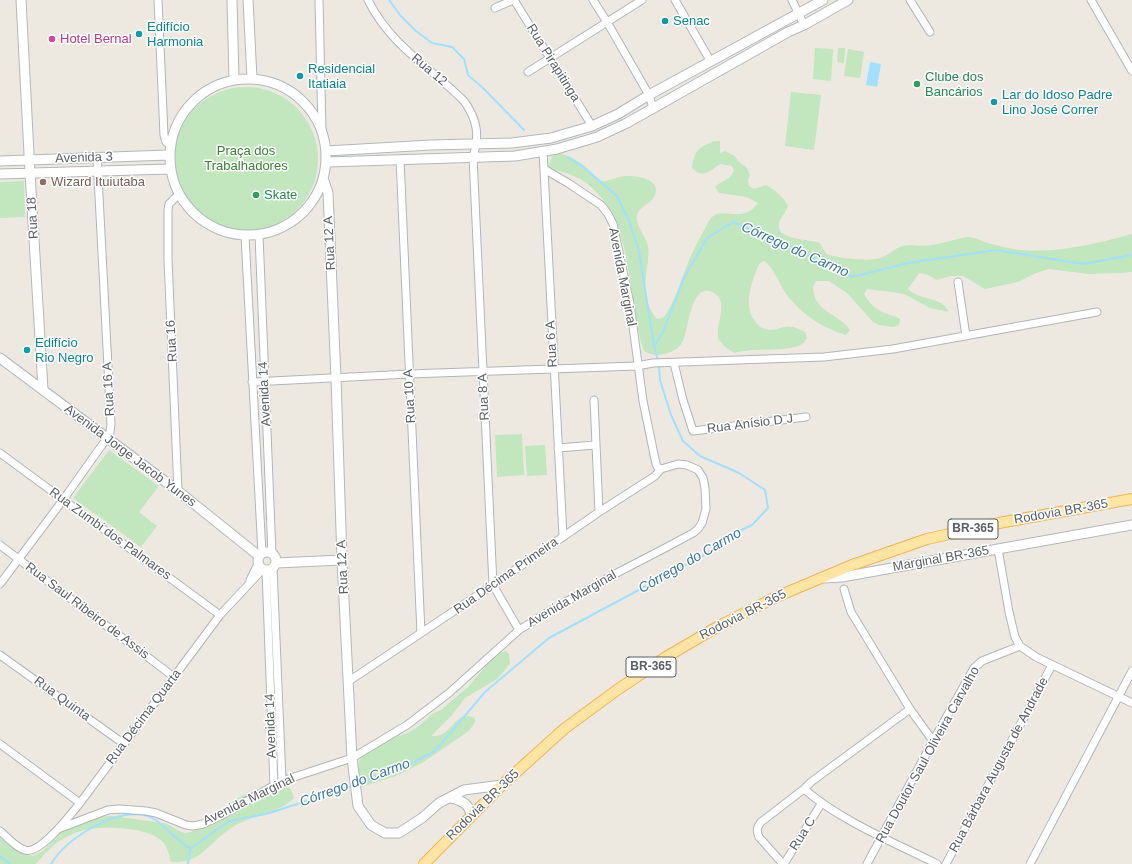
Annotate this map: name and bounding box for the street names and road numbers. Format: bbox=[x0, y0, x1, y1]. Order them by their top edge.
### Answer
street label: Rua Pirapitinga bbox=[523, 21, 583, 105]
street label: Rua 12 bbox=[408, 51, 450, 89]
street label: Avenida 3 bbox=[55, 149, 113, 167]
street label: Rua 18 bbox=[24, 197, 42, 239]
street label: Rua 12 A bbox=[321, 216, 339, 270]
street label: Avenida Marginal bbox=[605, 226, 639, 328]
street label: Rua 16 bbox=[163, 320, 181, 362]
street label: Rua 6 A bbox=[543, 320, 561, 368]
street label: Avenida 14 bbox=[256, 361, 274, 427]
street label: Rua 16 A bbox=[100, 362, 118, 416]
street label: Rua 10 A bbox=[401, 369, 419, 423]
street label: Rua 8 A bbox=[475, 373, 493, 421]
street label: Avenida Jorge Jacob Yunes bbox=[61, 401, 199, 511]
street label: Rua Anísio D J bbox=[706, 411, 794, 437]
street label: Rua Zumbi dos Palmares bbox=[46, 485, 174, 583]
street label: Rodovia BR-365 bbox=[1013, 496, 1109, 528]
road number: BR-365 bbox=[948, 519, 998, 539]
street label: Rua Décima Primeira bbox=[451, 534, 561, 618]
street label: Rua 12 A bbox=[334, 540, 352, 594]
street label: Marginal BR-365 bbox=[892, 543, 990, 575]
street label: Rua Saul Ribeiro de Assis bbox=[22, 559, 152, 663]
street label: Avenida Marginal bbox=[525, 567, 619, 631]
street label: Rodovia BR-365 bbox=[697, 586, 789, 644]
road number: BR-365 bbox=[626, 657, 676, 677]
street label: Rua Doutor Saul Oliveira Carvalho bbox=[873, 664, 983, 846]
street label: Rua Décima Quarta bbox=[103, 666, 185, 768]
street label: Rua Quinta bbox=[31, 673, 93, 725]
street label: Rua Bárbara Augusta de Andrade bbox=[946, 675, 1052, 855]
street label: Avenida 14 bbox=[262, 693, 280, 759]
street label: Rodovia BR-365 bbox=[443, 766, 523, 844]
street label: Avenida Marginal bbox=[201, 771, 297, 829]
street label: Rua C bbox=[787, 814, 819, 854]

